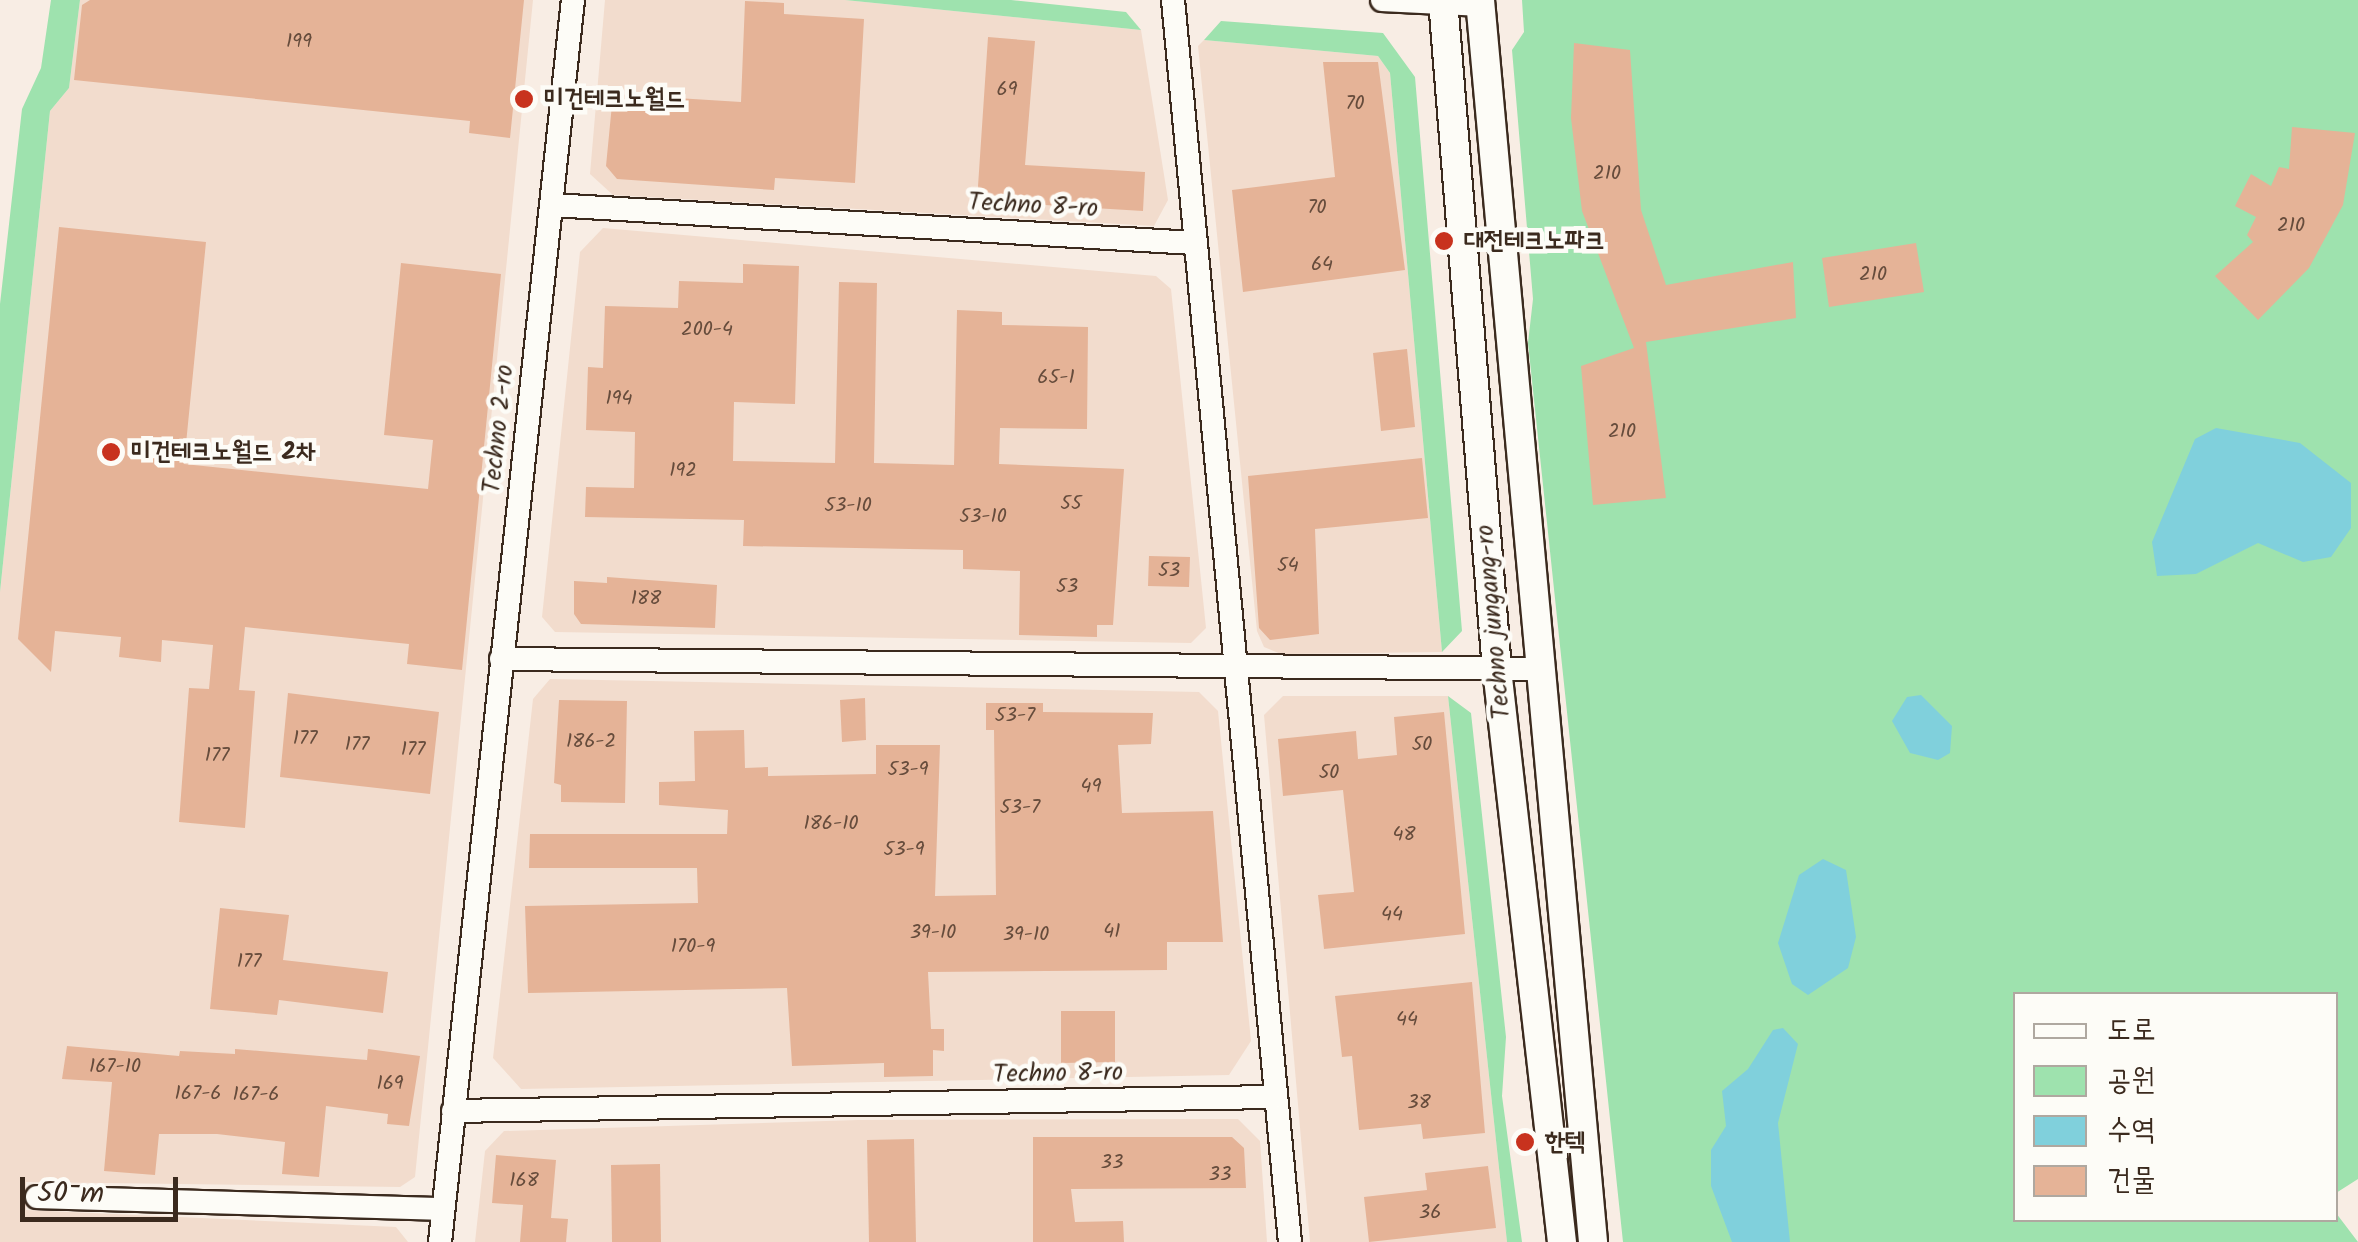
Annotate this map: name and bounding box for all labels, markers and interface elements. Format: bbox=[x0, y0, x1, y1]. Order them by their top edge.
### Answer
house number: 199 bbox=[286, 30, 312, 54]
house number: 69 bbox=[997, 78, 1017, 102]
place label: 미건테크노월드 bbox=[544, 84, 685, 114]
marker: 미건테크노월드 bbox=[513, 88, 535, 110]
house number: 70 bbox=[1345, 92, 1365, 116]
house number: 210 bbox=[1593, 162, 1621, 186]
street label: Techno 8-ro bbox=[967, 188, 1099, 224]
house number: 70 bbox=[1307, 196, 1327, 220]
house number: 210 bbox=[2277, 214, 2305, 238]
place label: 대전테크노파크 bbox=[1464, 226, 1605, 256]
marker: 대전테크노파크 bbox=[1433, 230, 1455, 252]
house number: 64 bbox=[1311, 253, 1333, 277]
house number: 210 bbox=[1859, 263, 1887, 287]
house number: 200-4 bbox=[681, 318, 733, 342]
street label: Techno 2-ro bbox=[477, 363, 521, 495]
house number: 65-1 bbox=[1037, 366, 1075, 390]
house number: 194 bbox=[605, 387, 633, 411]
house number: 210 bbox=[1608, 420, 1636, 444]
place label: 미건테크노월드 2차 bbox=[131, 437, 316, 467]
marker: 미건테크노월드 2차 bbox=[100, 441, 122, 463]
house number: 192 bbox=[669, 459, 697, 483]
house number: 55 bbox=[1060, 492, 1082, 516]
house number: 53-10 bbox=[824, 494, 872, 518]
house number: 53-10 bbox=[959, 505, 1007, 529]
street label: Techno jungang-ro bbox=[1471, 523, 1517, 721]
house number: 54 bbox=[1277, 554, 1299, 578]
house number: 53 bbox=[1158, 559, 1180, 583]
house number: 53 bbox=[1056, 575, 1078, 599]
house number: 188 bbox=[631, 587, 661, 611]
house number: 53-7 bbox=[995, 704, 1035, 728]
house number: 177 bbox=[293, 727, 317, 751]
house number: 186-2 bbox=[566, 730, 616, 754]
house number: 177 bbox=[345, 733, 369, 757]
house number: 50 bbox=[1412, 733, 1432, 757]
house number: 177 bbox=[401, 738, 425, 762]
house number: 177 bbox=[205, 744, 229, 768]
house number: 53-9 bbox=[887, 758, 929, 782]
house number: 50 bbox=[1319, 761, 1339, 785]
house number: 49 bbox=[1081, 775, 1101, 799]
house number: 53-7 bbox=[1000, 796, 1040, 820]
house number: 186-10 bbox=[804, 812, 858, 836]
house number: 48 bbox=[1392, 823, 1416, 847]
house number: 53-9 bbox=[883, 838, 925, 862]
house number: 44 bbox=[1381, 903, 1403, 927]
house number: 41 bbox=[1103, 920, 1121, 944]
house number: 39-10 bbox=[910, 921, 956, 945]
house number: 39-10 bbox=[1003, 923, 1049, 947]
house number: 170-9 bbox=[671, 935, 715, 959]
house number: 177 bbox=[237, 950, 261, 974]
legend bbox=[2013, 992, 2338, 1222]
text: 도로 bbox=[2107, 1007, 2155, 1055]
house number: 44 bbox=[1396, 1008, 1418, 1032]
house number: 167-10 bbox=[89, 1055, 141, 1079]
text: 공원 bbox=[2107, 1057, 2155, 1105]
street label: Techno 8-ro bbox=[993, 1058, 1123, 1090]
house number: 169 bbox=[376, 1072, 404, 1096]
house number: 167-6 bbox=[175, 1082, 221, 1106]
house number: 167-6 bbox=[233, 1083, 279, 1107]
house number: 38 bbox=[1407, 1091, 1431, 1115]
text: 수역 bbox=[2107, 1107, 2155, 1155]
place label: 한텍 bbox=[1545, 1127, 1585, 1157]
marker: 한텍 bbox=[1514, 1131, 1536, 1153]
house number: 33 bbox=[1101, 1151, 1123, 1175]
scale bar bbox=[25, 1157, 182, 1219]
text: 건물 bbox=[2107, 1157, 2155, 1205]
house number: 33 bbox=[1209, 1163, 1231, 1187]
house number: 168 bbox=[509, 1169, 539, 1193]
text: 50 m bbox=[37, 1170, 104, 1218]
house number: 36 bbox=[1419, 1201, 1441, 1225]

